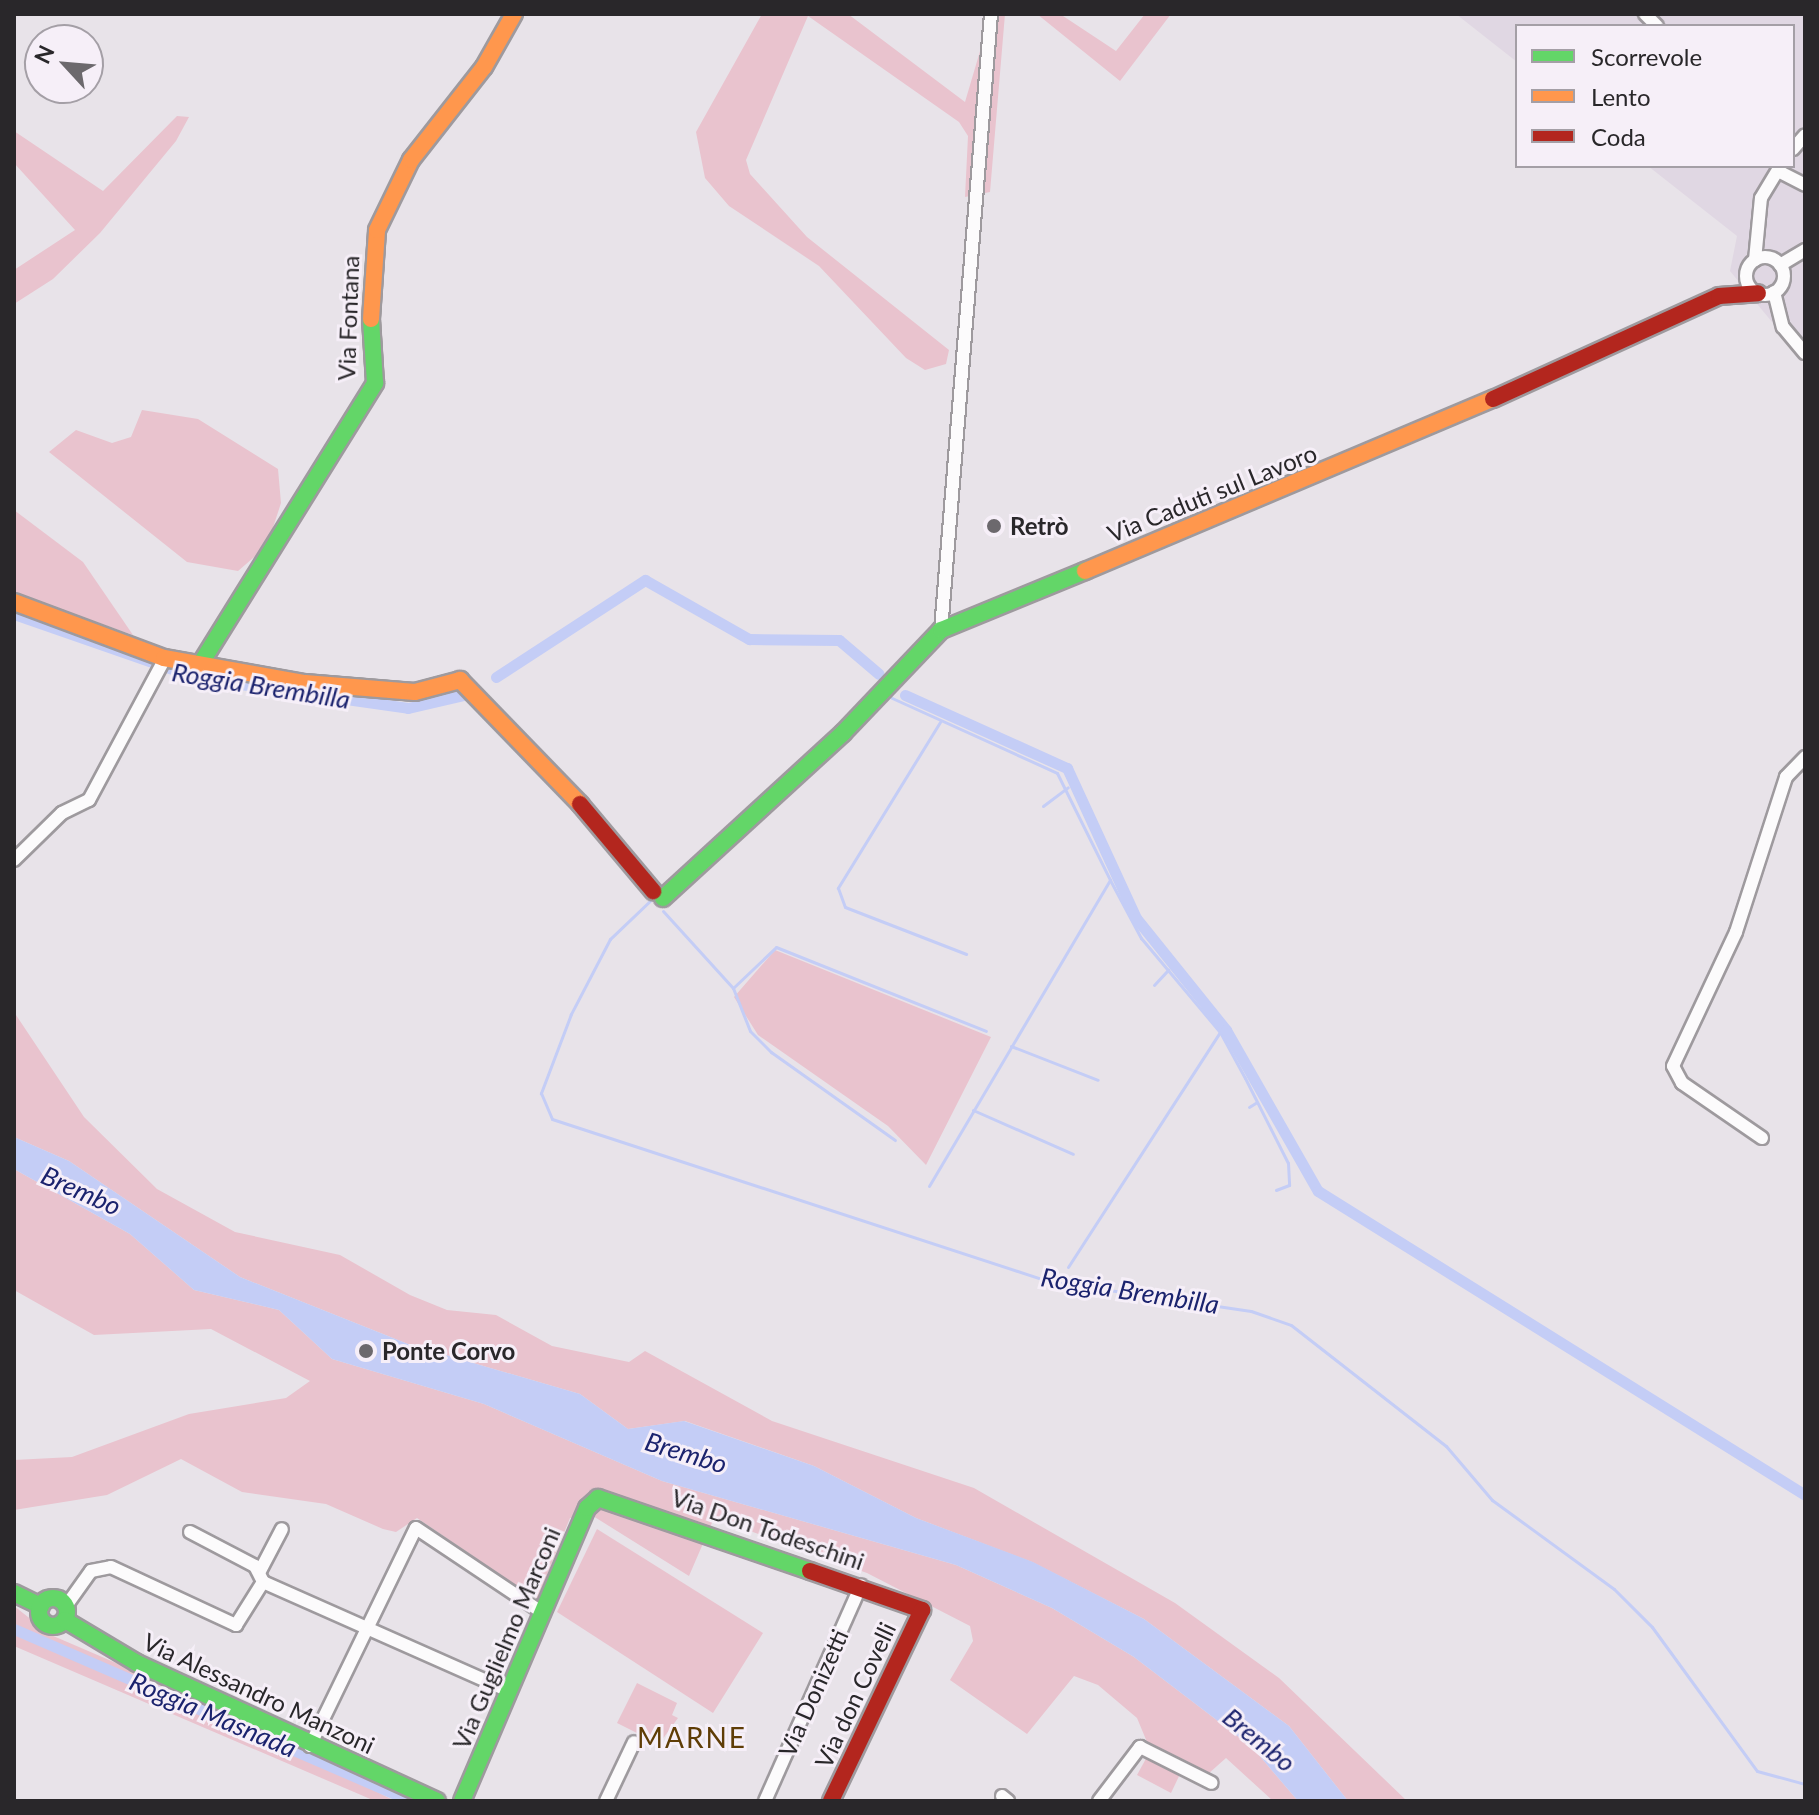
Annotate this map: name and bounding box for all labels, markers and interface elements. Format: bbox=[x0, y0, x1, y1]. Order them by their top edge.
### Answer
north arrow bbox=[24, 24, 104, 104]
legend bbox=[1515, 24, 1795, 168]
text: N bbox=[28, 41, 60, 68]
text: Scorrevole bbox=[1591, 42, 1702, 71]
text: Lento bbox=[1591, 82, 1651, 111]
text: Coda bbox=[1591, 122, 1646, 151]
street label: Via Fontana bbox=[331, 255, 365, 381]
street label: Via Caduti sul Lavoro bbox=[1103, 438, 1321, 548]
place label: Retrò bbox=[1010, 512, 1069, 540]
marker: Retrò bbox=[985, 517, 1003, 535]
water label: Roggia Brembilla bbox=[170, 657, 352, 715]
water label: Brembo bbox=[36, 1160, 126, 1222]
water label: Roggia Brembilla bbox=[1039, 1262, 1221, 1320]
place label: Ponte Corvo bbox=[382, 1337, 515, 1365]
marker: Ponte Corvo bbox=[357, 1342, 375, 1360]
water label: Brembo bbox=[641, 1426, 731, 1480]
street label: Via Don Todeschini bbox=[668, 1482, 868, 1576]
street label: Via Guglielmo Marconi bbox=[446, 1523, 566, 1753]
street label: Via don Covelli bbox=[809, 1618, 901, 1772]
street label: Via Donizetti bbox=[772, 1625, 854, 1761]
street label: Via Alessandro Manzoni bbox=[138, 1627, 380, 1759]
water label: Roggia Masnada bbox=[125, 1666, 301, 1764]
water label: Brembo bbox=[1217, 1701, 1301, 1779]
district label: MARNE bbox=[637, 1720, 747, 1754]

